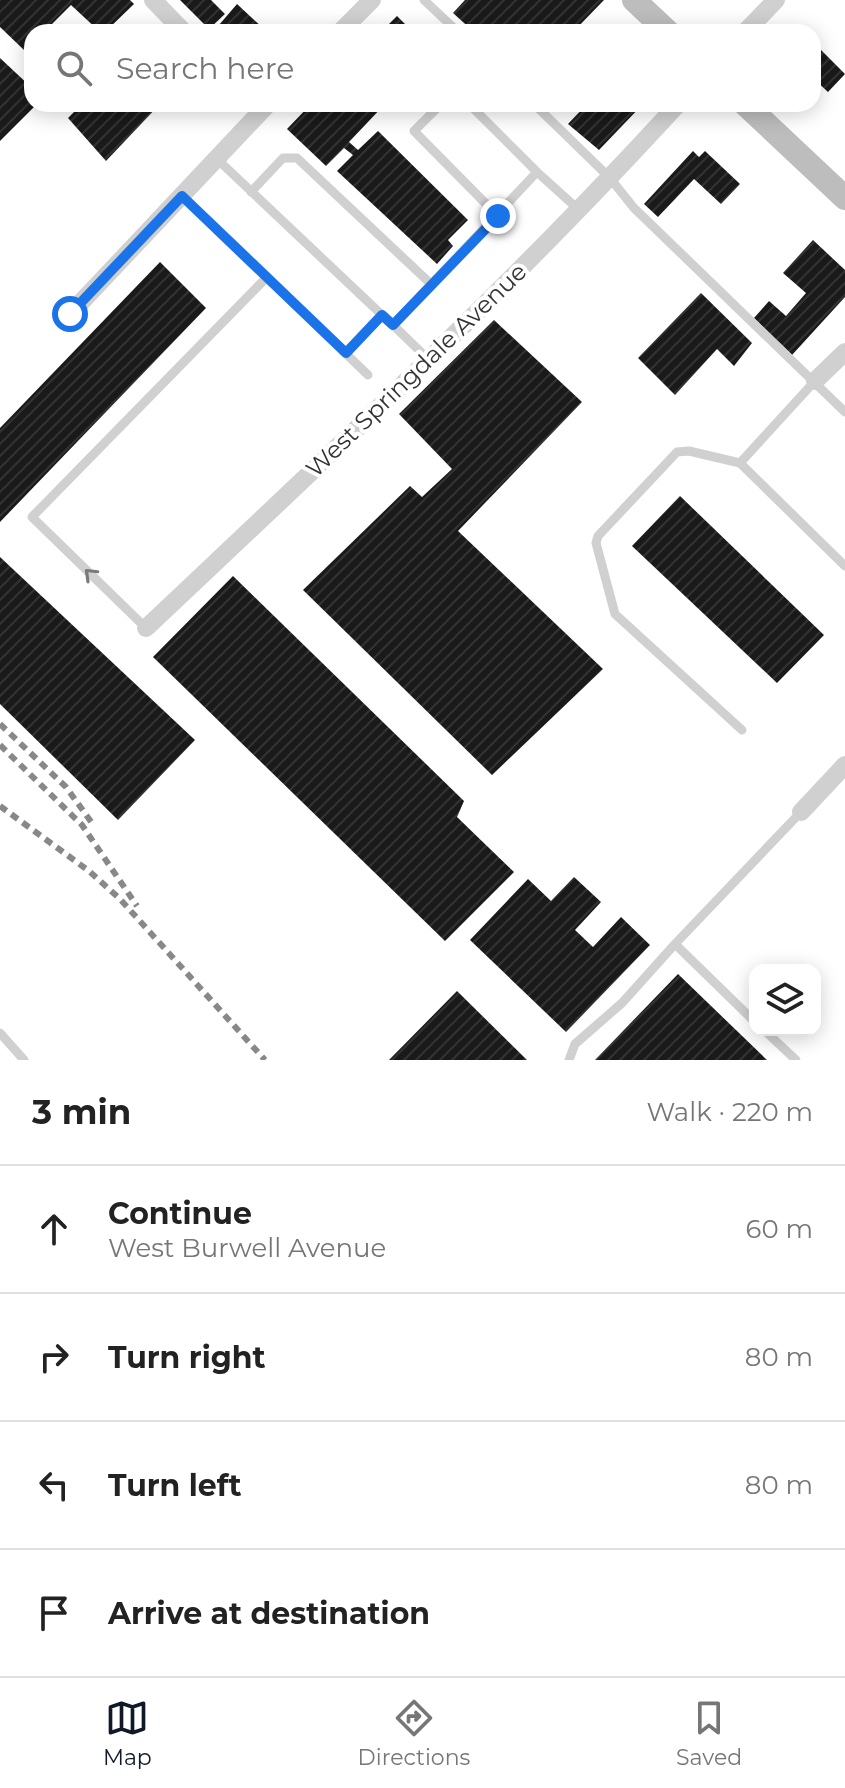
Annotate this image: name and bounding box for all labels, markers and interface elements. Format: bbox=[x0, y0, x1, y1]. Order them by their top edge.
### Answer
search box bbox=[24, 24, 821, 112]
icon: search bbox=[52, 46, 96, 90]
text: Search here bbox=[116, 50, 294, 87]
route end bbox=[480, 198, 516, 234]
street label: West Springdale Avenue bbox=[300, 257, 532, 483]
route start bbox=[52, 296, 88, 332]
one-way arrow bbox=[85, 569, 99, 583]
map controls bbox=[749, 964, 821, 1036]
button: layers bbox=[749, 964, 821, 1036]
text: 3 min bbox=[32, 1091, 131, 1133]
text: Walk · 220 m bbox=[646, 1096, 813, 1128]
text: Continue bbox=[108, 1195, 252, 1232]
icon: ahead bbox=[32, 1207, 76, 1251]
text: 60 m bbox=[746, 1213, 813, 1245]
text: West Burwell Avenue bbox=[108, 1232, 386, 1264]
icon: right bbox=[32, 1335, 76, 1379]
text: Turn right bbox=[108, 1339, 265, 1376]
text: 80 m bbox=[745, 1341, 813, 1373]
icon: left bbox=[32, 1463, 76, 1507]
text: Turn left bbox=[108, 1467, 241, 1504]
text: 80 m bbox=[745, 1469, 813, 1501]
icon: arrive bbox=[32, 1591, 76, 1635]
text: Arrive at destination bbox=[108, 1595, 430, 1632]
tab: Map bbox=[103, 1696, 152, 1771]
tab: Directions bbox=[358, 1696, 470, 1771]
tab: Saved bbox=[676, 1696, 742, 1771]

